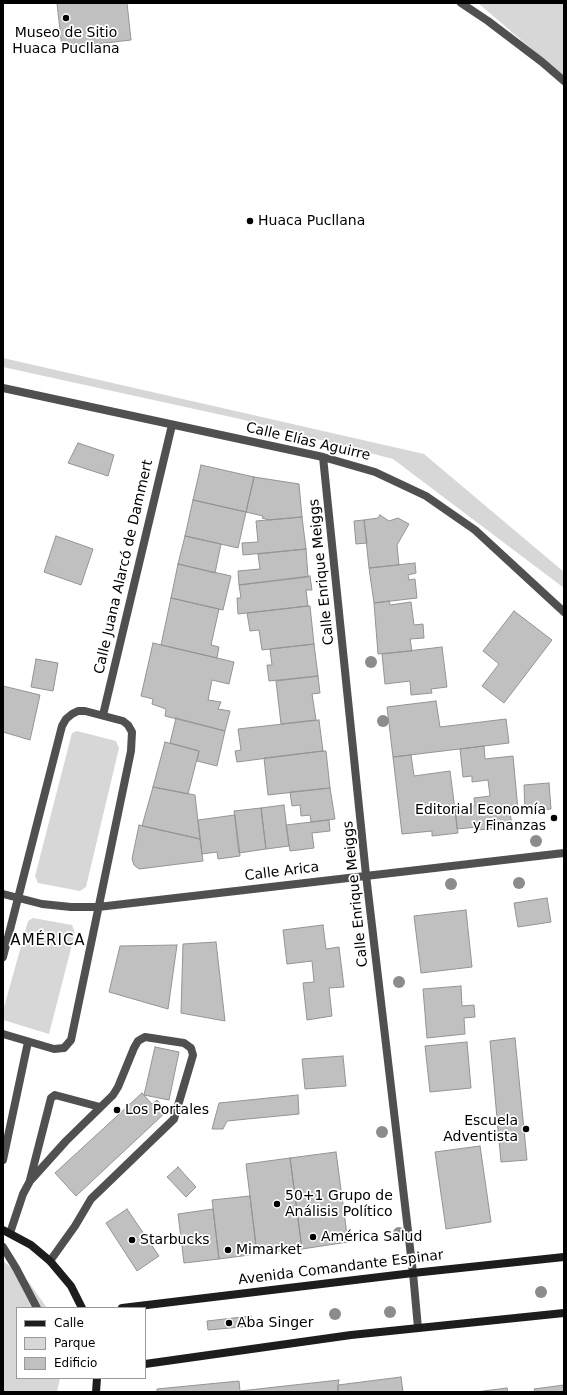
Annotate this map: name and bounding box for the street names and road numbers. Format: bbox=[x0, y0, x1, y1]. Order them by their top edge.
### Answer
street label: Calle Elías Aguirre bbox=[244, 420, 372, 464]
street label: Calle Juana Alarcó de Dammert bbox=[91, 458, 157, 676]
street label: Calle Enrique Meiggs bbox=[306, 498, 338, 646]
street label: Calle Enrique Meiggs bbox=[340, 820, 372, 968]
street label: Calle Arica bbox=[244, 859, 320, 885]
street label: Avenida Comandante Espinar bbox=[237, 1247, 445, 1289]

